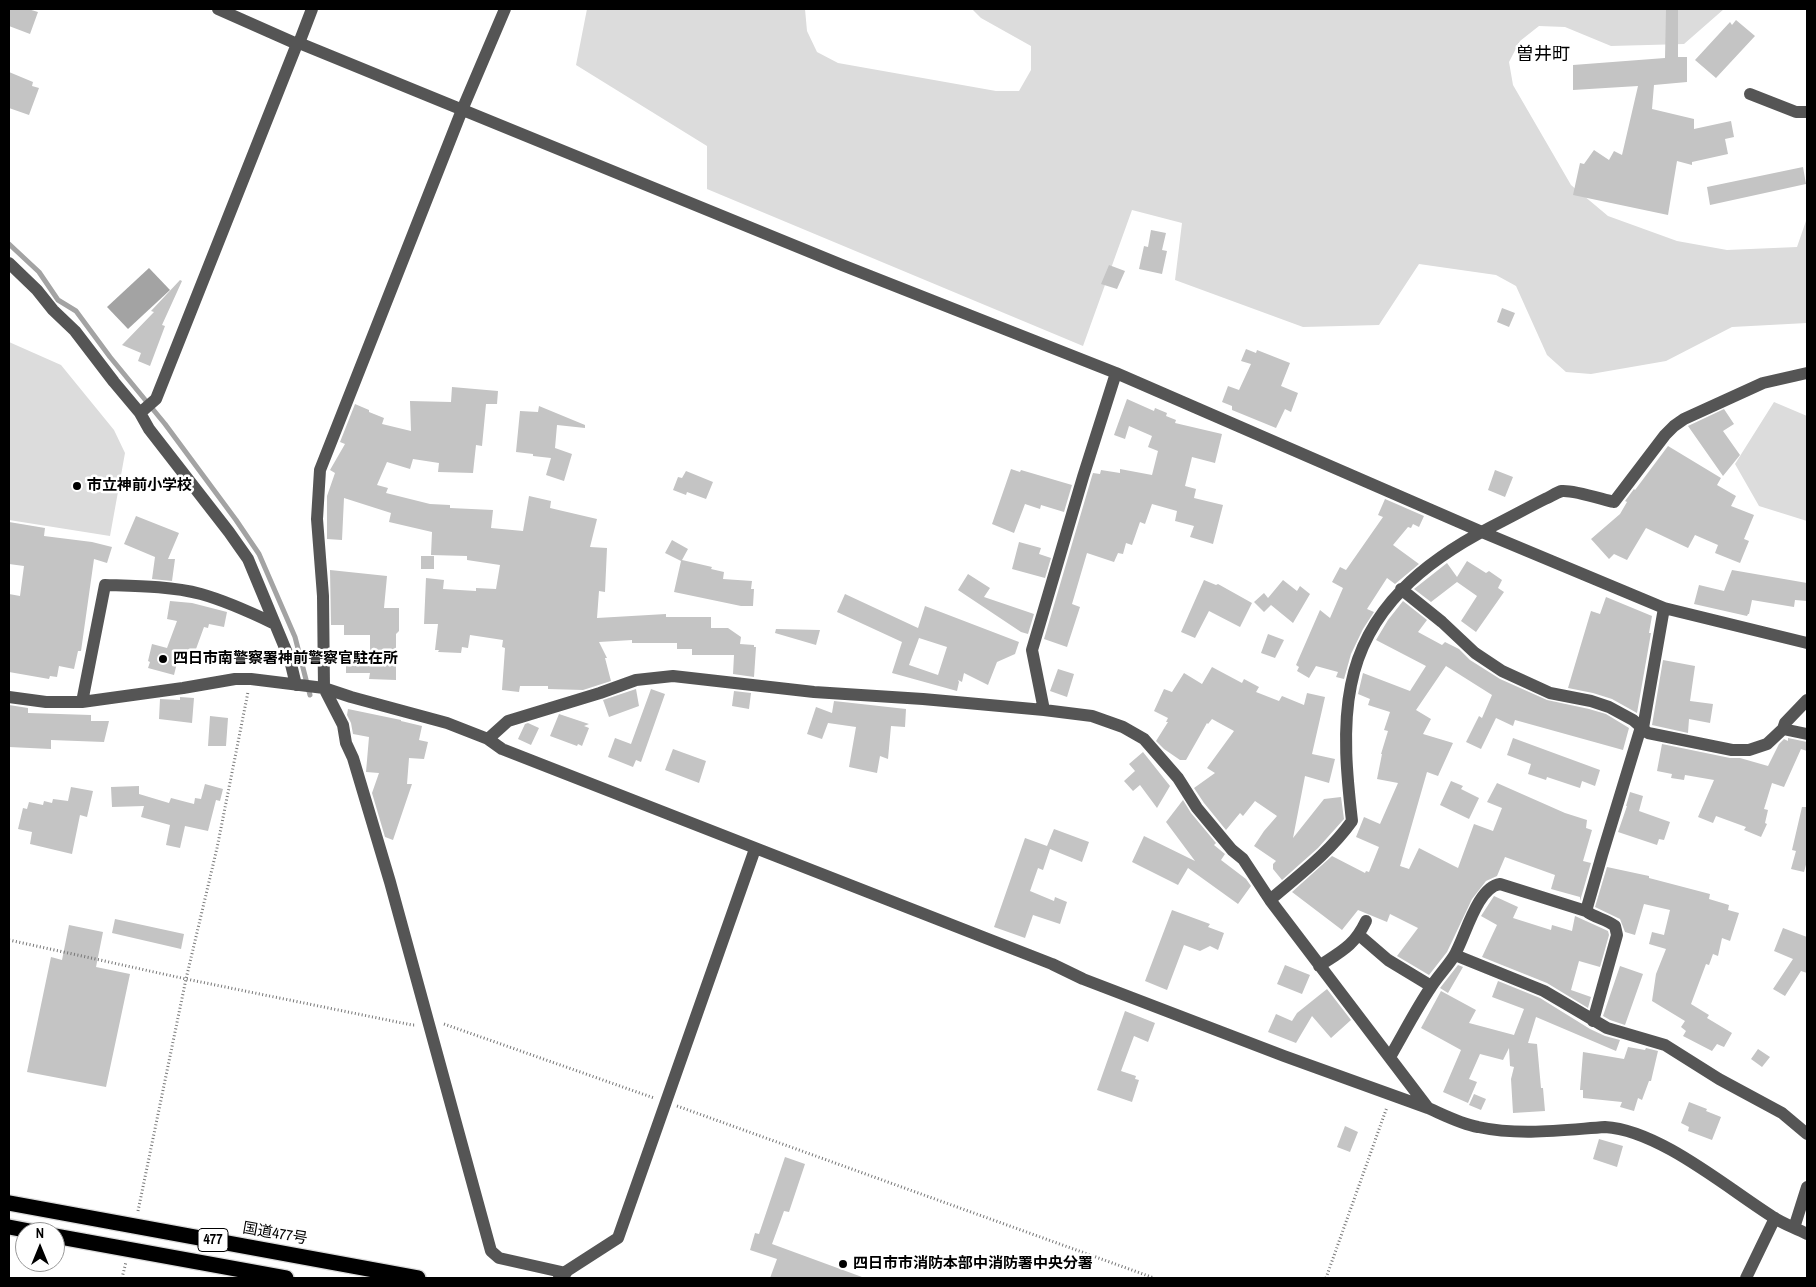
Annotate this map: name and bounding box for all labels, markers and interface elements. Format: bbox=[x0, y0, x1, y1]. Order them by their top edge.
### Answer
district label: 曽井町 bbox=[1516, 44, 1570, 66]
place label: 市立神前小学校 bbox=[87, 477, 192, 495]
marker: 市立神前小学校 bbox=[71, 480, 83, 492]
place label: 四日市南警察署神前警察官駐在所 bbox=[173, 650, 398, 668]
marker: 四日市南警察署神前警察官駐在所 bbox=[157, 653, 169, 665]
street label: 国道477号 bbox=[241, 1219, 309, 1249]
north arrow bbox=[15, 1222, 65, 1272]
text: N bbox=[36, 1224, 44, 1242]
road number: 477 bbox=[198, 1228, 228, 1252]
place label: 四日市市消防本部中消防署中央分署 bbox=[853, 1255, 1093, 1273]
marker: 四日市市消防本部中消防署中央分署 bbox=[837, 1258, 849, 1270]

